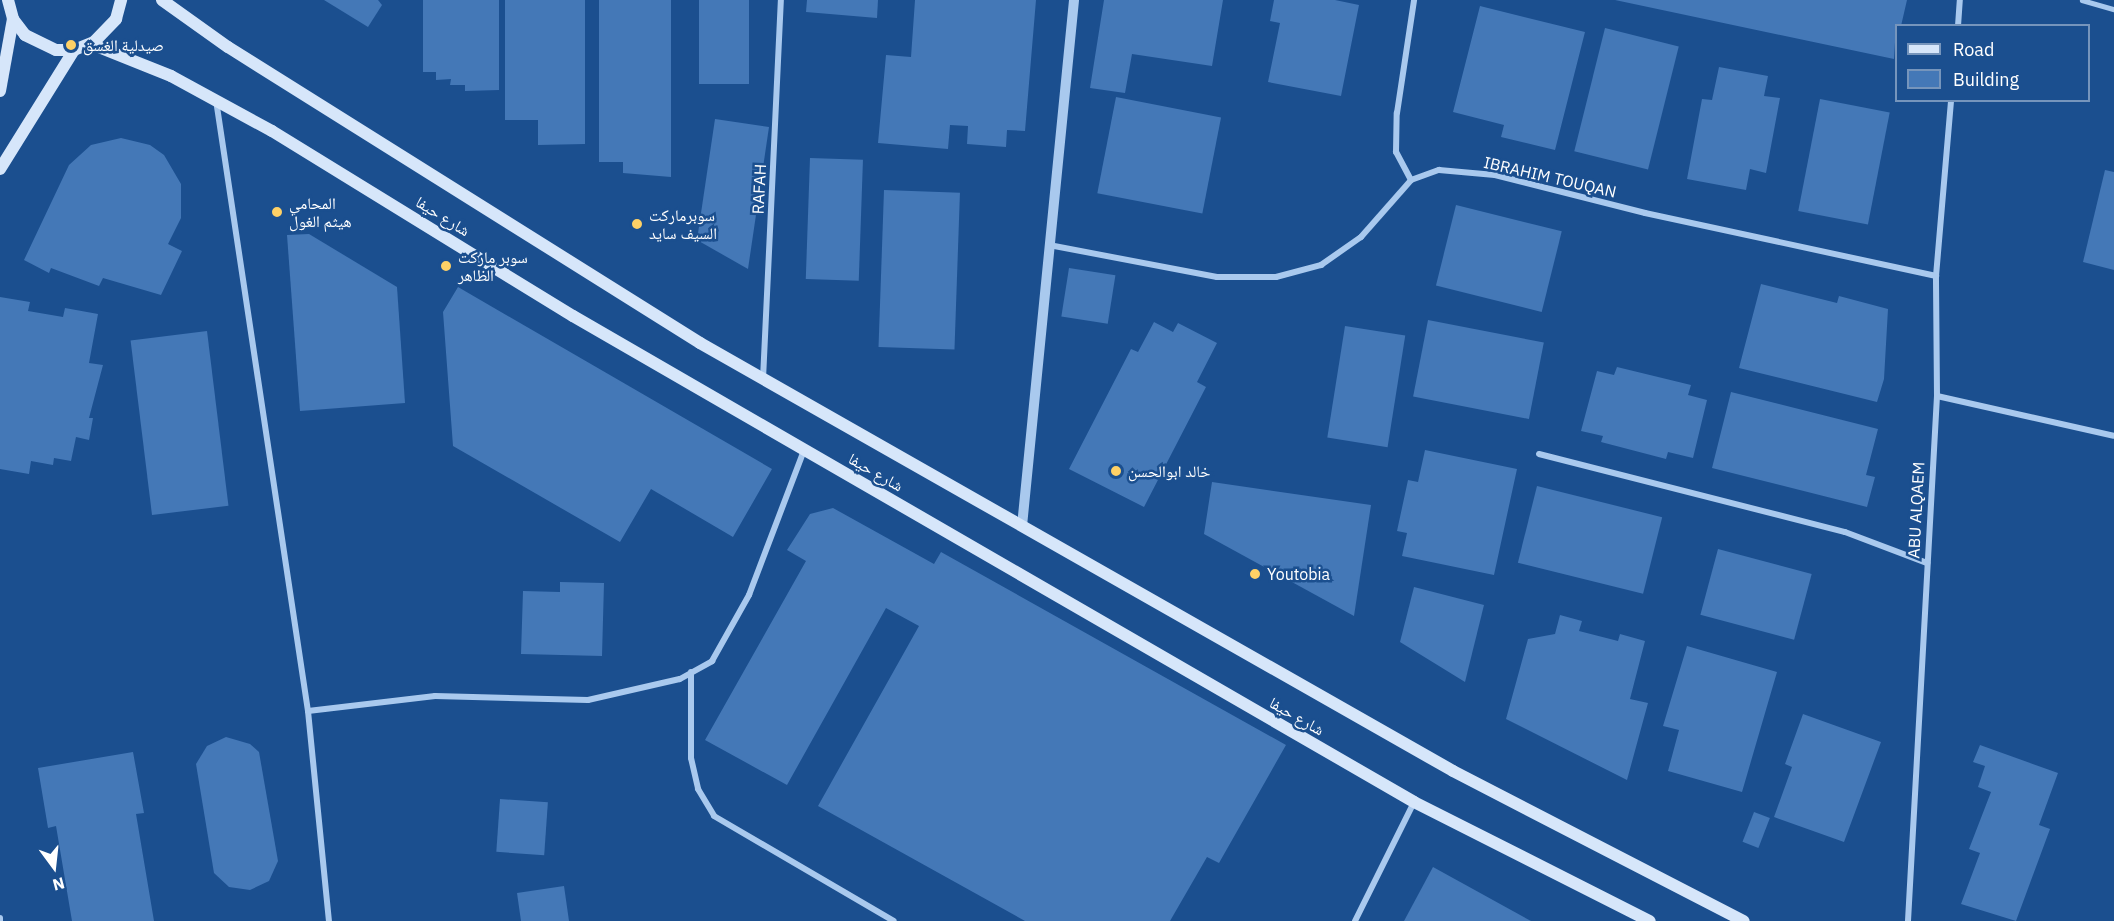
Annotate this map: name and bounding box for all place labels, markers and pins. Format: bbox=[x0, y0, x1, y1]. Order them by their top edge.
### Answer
place label: صيدلية الغسق bbox=[83, 35, 164, 55]
marker: صيدلية الغسق bbox=[64, 38, 78, 52]
place label: المحامي هيثم الغول bbox=[289, 193, 352, 231]
marker: المحامي هيثم الغول bbox=[270, 205, 284, 219]
place label: سوبرماركت السيف سايد bbox=[649, 205, 717, 243]
marker: سوبرماركت السيف سايد bbox=[630, 217, 644, 231]
place label: سوبر ماركت الظاهر bbox=[458, 247, 528, 285]
marker: سوبر ماركت الظاهر bbox=[439, 259, 453, 273]
place label: خالد ابوالحسن bbox=[1128, 461, 1210, 481]
marker: خالد ابوالحسن bbox=[1109, 464, 1123, 478]
place label: Youtobia bbox=[1267, 564, 1330, 584]
marker: Youtobia bbox=[1248, 567, 1262, 581]

